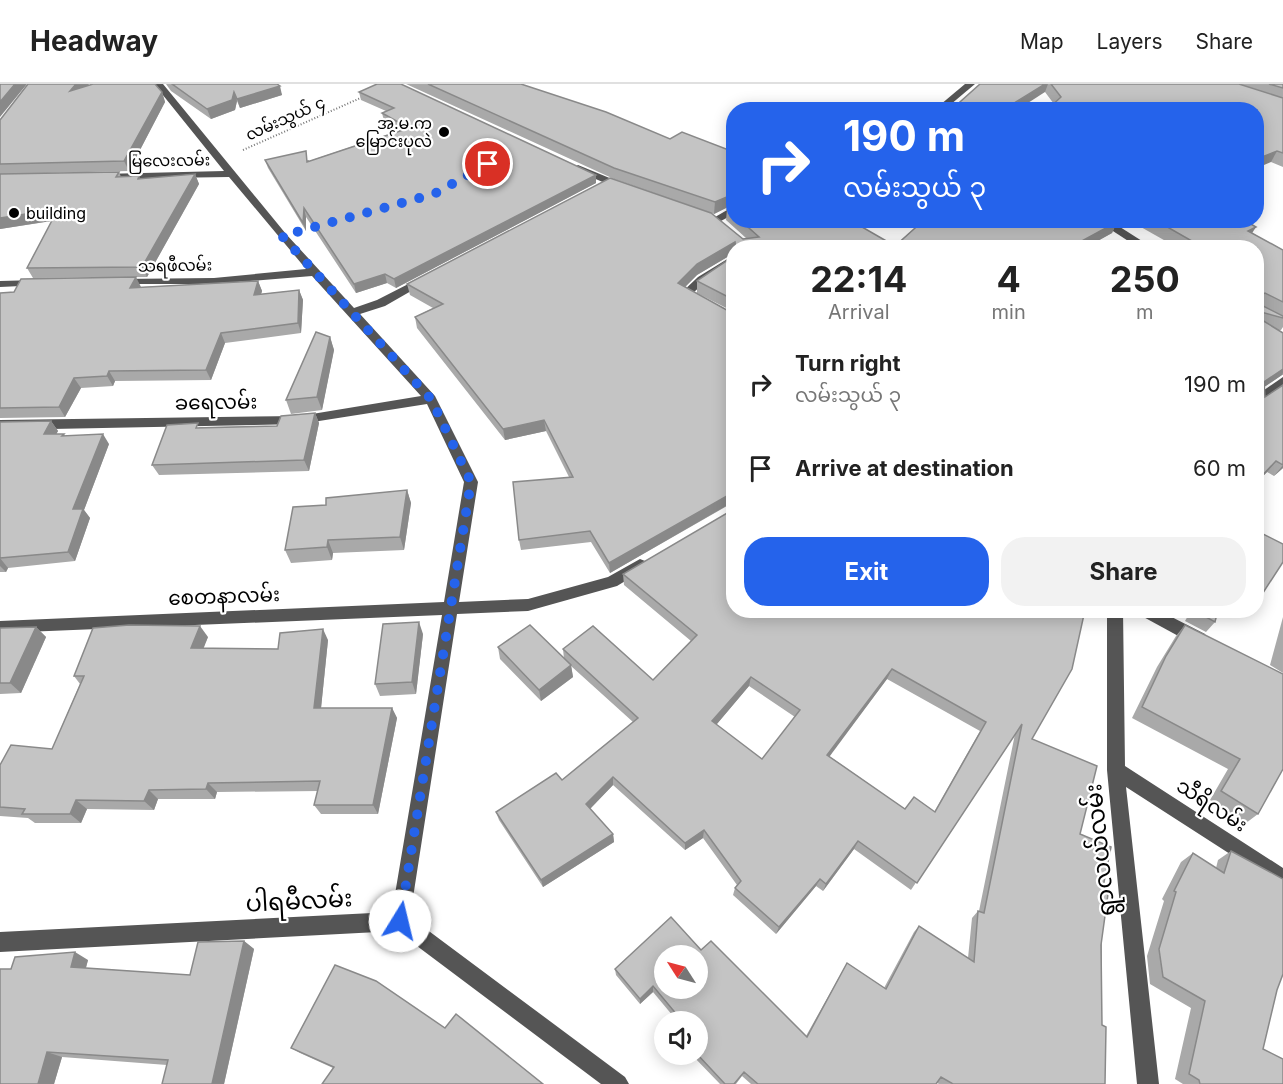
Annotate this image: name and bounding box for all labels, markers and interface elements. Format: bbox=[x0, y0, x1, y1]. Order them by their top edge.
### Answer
text: Headway bbox=[30, 24, 158, 58]
text: Map bbox=[1020, 29, 1064, 54]
text: Layers bbox=[1097, 29, 1163, 54]
text: Share bbox=[1196, 29, 1253, 54]
street label: လမ်းသွယ် ၄ bbox=[242, 91, 330, 148]
text: 190 m bbox=[843, 110, 965, 161]
place label: အ.မ.က မြောင်းပုလဲ bbox=[356, 113, 432, 156]
marker: အ.မ.က မြောင်းပုလဲ bbox=[437, 125, 451, 139]
icon: right bbox=[744, 126, 822, 204]
pin bbox=[462, 138, 513, 189]
icon: arrive bbox=[471, 147, 504, 180]
street label: မြလေးလမ်း bbox=[128, 148, 210, 175]
text: လမ်းသွယ် ၃ bbox=[843, 171, 986, 204]
place label: building bbox=[26, 203, 86, 223]
marker: building bbox=[7, 206, 21, 220]
street label: သရဖီလမ်း bbox=[138, 253, 212, 280]
text: 22:14 bbox=[810, 257, 907, 301]
text: 4 bbox=[996, 257, 1021, 301]
text: 250 bbox=[1110, 257, 1180, 301]
text: Arrival bbox=[828, 300, 890, 324]
text: min bbox=[992, 300, 1026, 324]
text: m bbox=[1136, 300, 1154, 324]
text: Turn right bbox=[795, 350, 901, 376]
icon: right bbox=[744, 368, 777, 401]
text: 190 m bbox=[1184, 371, 1246, 397]
text: လမ်းသွယ် ၃ bbox=[795, 383, 901, 407]
street label: ခရေလမ်း bbox=[174, 387, 258, 419]
icon: arrive bbox=[744, 452, 777, 485]
text: Arrive at destination bbox=[795, 455, 1014, 481]
text: 60 m bbox=[1193, 455, 1246, 481]
button: Exit bbox=[744, 537, 989, 606]
button: Share bbox=[1001, 537, 1246, 606]
street label: စေတနာလမ်း bbox=[168, 580, 280, 614]
street label: သီရိလမ်း bbox=[1170, 772, 1253, 840]
street label: ရွာလယ်လမ်း bbox=[1077, 782, 1126, 918]
street label: ပါရမီလမ်း bbox=[245, 882, 353, 923]
position arrow bbox=[368, 889, 432, 953]
north arrow bbox=[654, 945, 708, 999]
map controls bbox=[654, 945, 708, 1065]
button: sound bbox=[654, 1011, 708, 1065]

